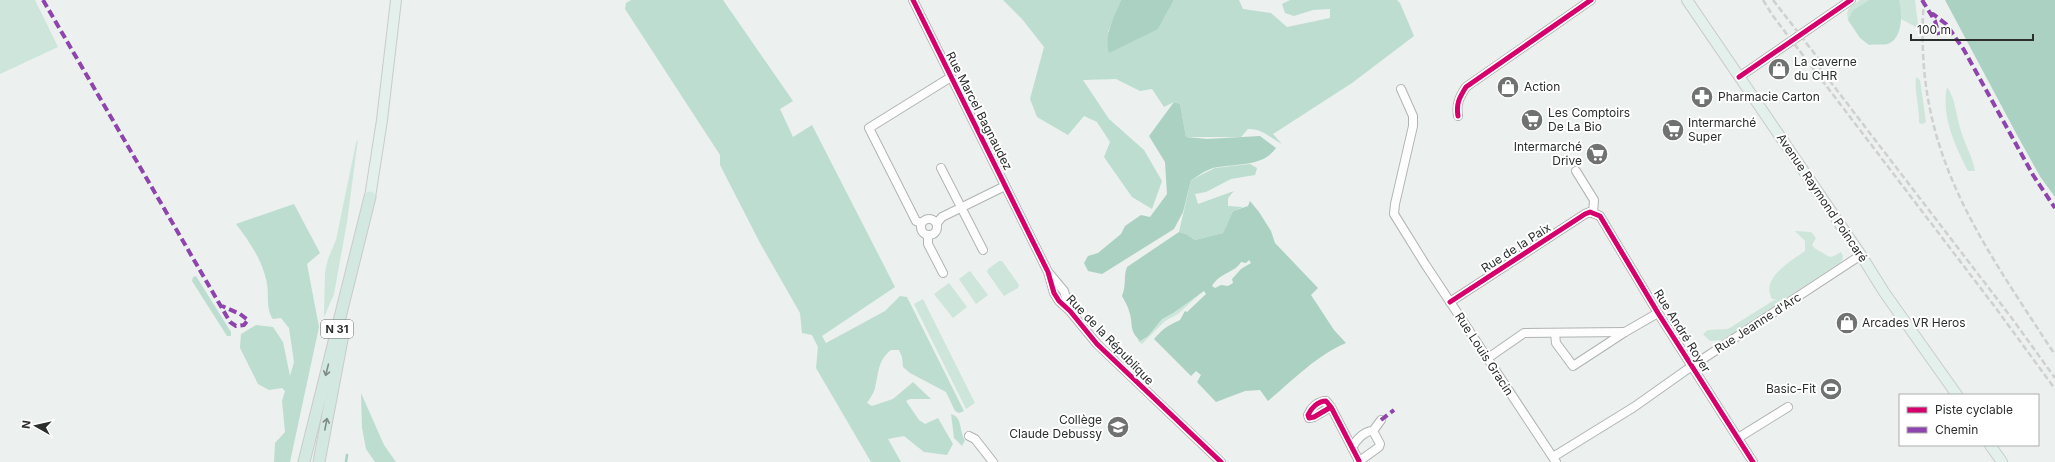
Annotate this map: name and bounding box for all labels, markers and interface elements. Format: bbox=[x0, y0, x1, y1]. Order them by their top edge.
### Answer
scale bar bbox=[1911, 16, 2033, 42]
text: 100 m bbox=[1917, 22, 1951, 37]
street label: Rue Marcel Bagnaudez bbox=[943, 49, 1016, 172]
place label: La caverne du CHR bbox=[1794, 54, 1857, 83]
shop icon: La caverne du CHR bbox=[1766, 56, 1792, 82]
shop icon: Action bbox=[1495, 74, 1521, 100]
place label: Action bbox=[1524, 79, 1560, 94]
pharmacy icon: Pharmacie Carton bbox=[1689, 84, 1715, 110]
place label: Pharmacie Carton bbox=[1718, 89, 1820, 104]
place label: Les Comptoirs De La Bio bbox=[1548, 105, 1630, 134]
supermarket icon: Les Comptoirs De La Bio bbox=[1519, 107, 1545, 133]
place label: Intermarché Super bbox=[1688, 115, 1756, 144]
supermarket icon: Intermarché Super bbox=[1660, 117, 1686, 143]
street label: Avenue Raymond Poincaré bbox=[1774, 131, 1871, 265]
place label: Intermarché Drive bbox=[1514, 139, 1582, 168]
supermarket icon: Intermarché Drive bbox=[1584, 141, 1610, 167]
street label: Rue de la Paix bbox=[1478, 219, 1554, 276]
street label: Rue André Royer bbox=[1651, 286, 1714, 375]
street label: Rue Jeanne d'Arc bbox=[1712, 289, 1804, 356]
street label: Rue de la République bbox=[1063, 291, 1157, 388]
street label: Rue Louis Gracin bbox=[1452, 309, 1517, 398]
shop icon: Arcades VR Heros bbox=[1834, 310, 1860, 336]
place label: Arcades VR Heros bbox=[1862, 315, 1966, 330]
road number: N 31 bbox=[321, 320, 353, 338]
one-way arrow bbox=[323, 364, 330, 377]
sports icon: Basic-Fit bbox=[1818, 376, 1844, 402]
place label: Basic-Fit bbox=[1766, 381, 1816, 396]
legend bbox=[1899, 394, 2039, 446]
text: Piste cyclable bbox=[1935, 402, 2013, 417]
north arrow bbox=[16, 406, 56, 446]
place label: Collège Claude Debussy bbox=[1009, 412, 1102, 441]
school or university icon: Collège Claude Debussy bbox=[1105, 414, 1131, 440]
one-way arrow bbox=[322, 418, 330, 431]
text: N bbox=[19, 419, 34, 430]
text: Chemin bbox=[1935, 422, 1978, 437]

